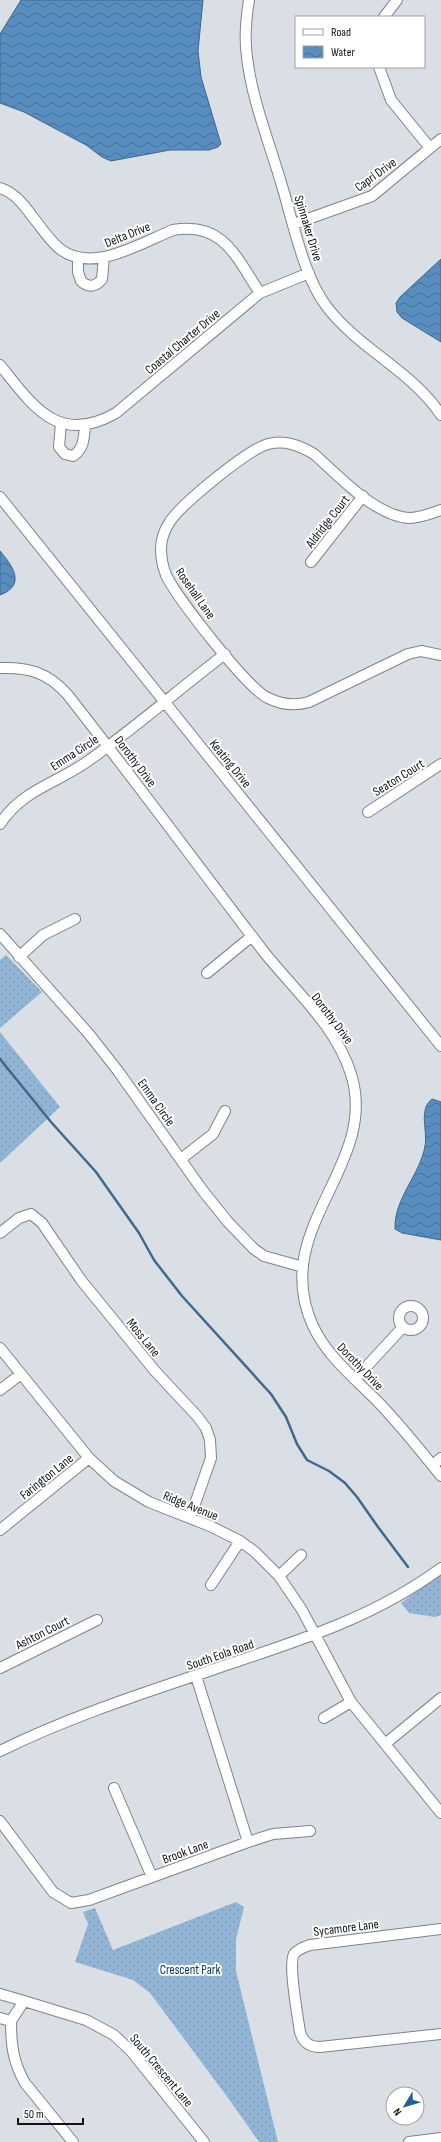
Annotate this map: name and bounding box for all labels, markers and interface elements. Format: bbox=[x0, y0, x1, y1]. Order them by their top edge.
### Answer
legend bbox=[295, 16, 425, 68]
text: Road bbox=[331, 25, 351, 40]
text: Water bbox=[331, 45, 355, 60]
street label: Capri Drive bbox=[352, 154, 399, 195]
street label: Spinnaker Drive bbox=[290, 193, 326, 263]
street label: Delta Drive bbox=[102, 219, 152, 251]
street label: Coastal Charter Drive bbox=[142, 306, 223, 378]
street label: Aldridge Court bbox=[302, 492, 353, 552]
street label: Rosehall Lane bbox=[172, 565, 219, 622]
street label: Emma Circle bbox=[47, 731, 102, 774]
street label: Dorothy Drive bbox=[111, 733, 160, 790]
street label: Keating Drive bbox=[206, 736, 255, 791]
street label: Seaton Court bbox=[370, 756, 427, 800]
street label: Dorothy Drive bbox=[308, 990, 357, 1047]
street label: Emma Circle bbox=[134, 1076, 178, 1129]
street label: Moss Lane bbox=[123, 1315, 164, 1360]
street label: Dorothy Drive bbox=[334, 1340, 387, 1394]
street label: Farington Lane bbox=[17, 1450, 77, 1503]
street label: Ridge Avenue bbox=[161, 1488, 221, 1524]
street label: Ashton Court bbox=[12, 1613, 72, 1654]
street label: South Eola Road bbox=[185, 1636, 256, 1674]
street label: Brook Lane bbox=[160, 1836, 211, 1868]
street label: Sycamore Lane bbox=[313, 1916, 380, 1940]
park label: Crescent Park bbox=[160, 1962, 220, 1978]
street label: South Crescent Lane bbox=[126, 2031, 196, 2110]
north arrow bbox=[385, 2086, 425, 2126]
scale bar bbox=[18, 2100, 83, 2126]
text: N bbox=[391, 2105, 404, 2118]
text: 50 m bbox=[24, 2107, 44, 2122]

